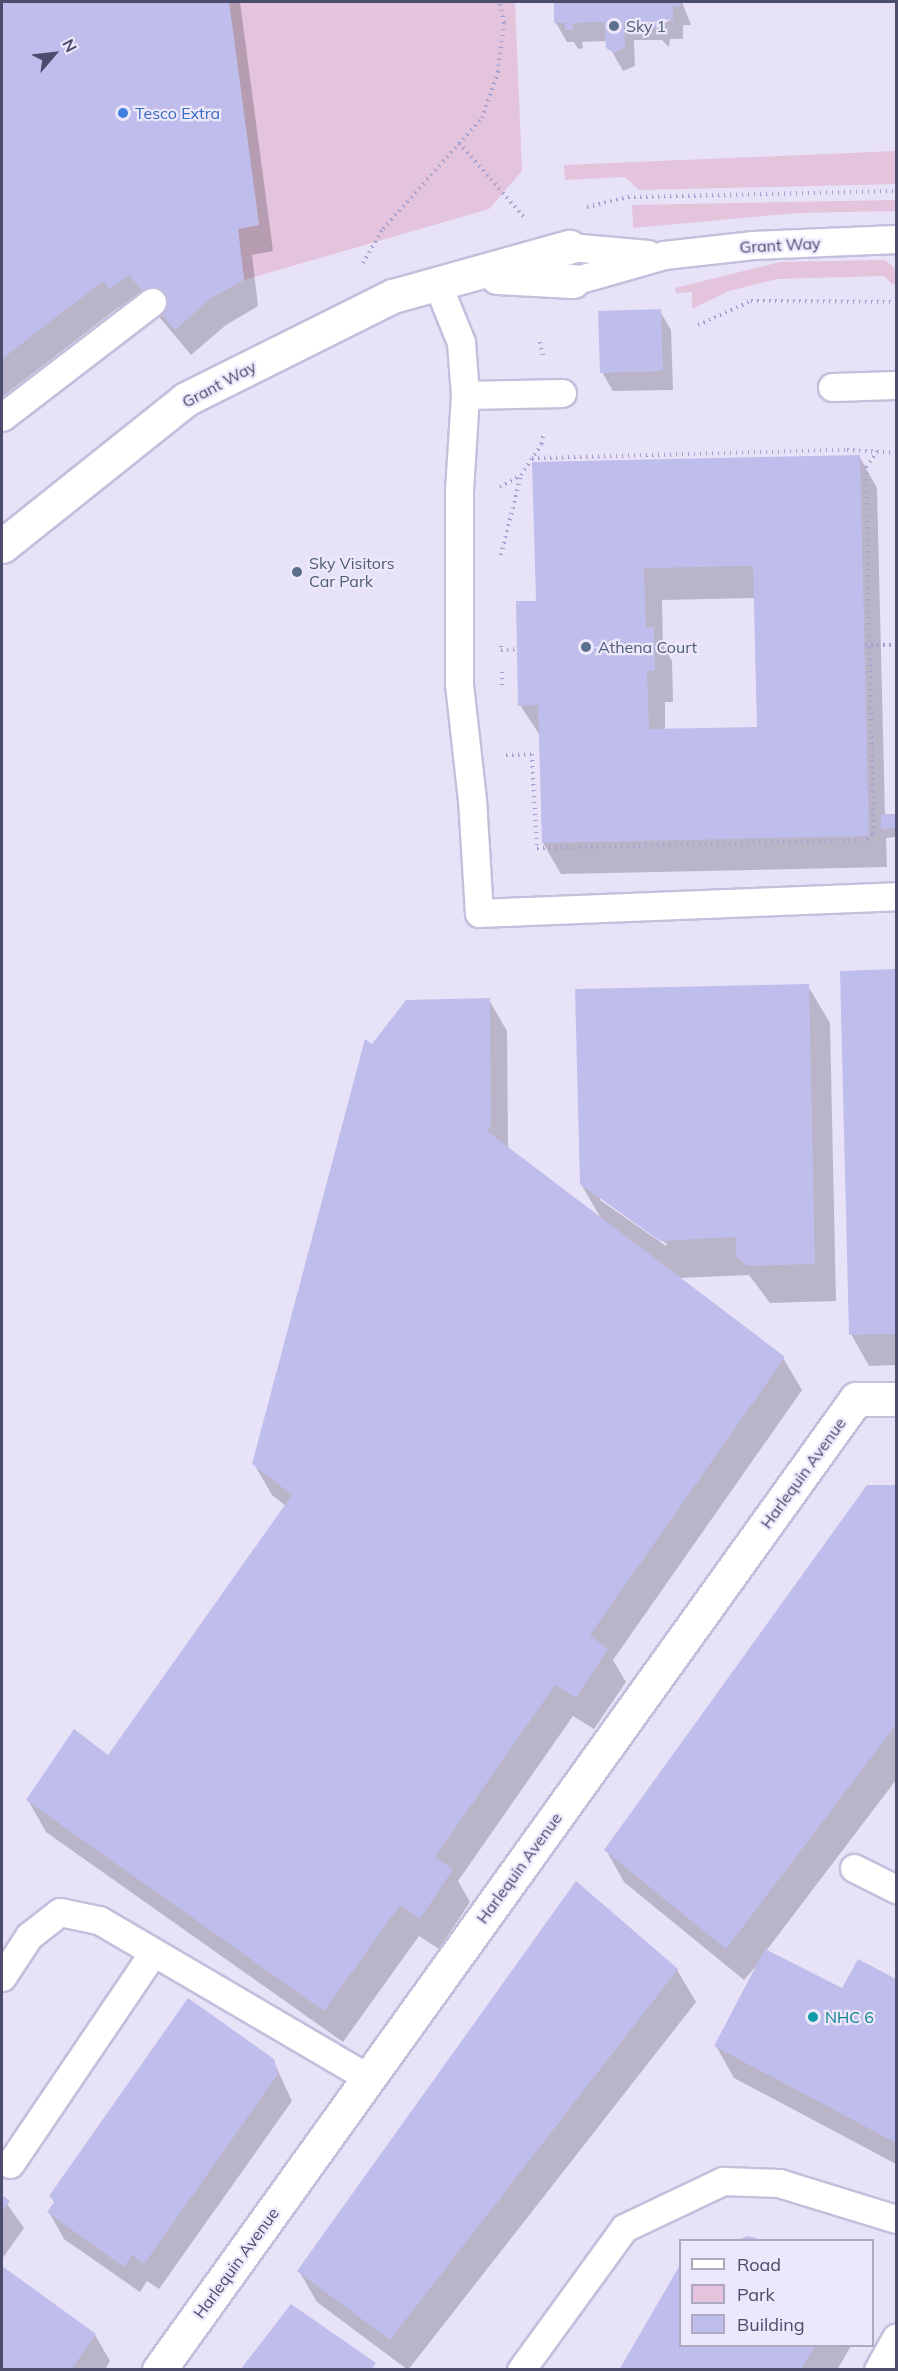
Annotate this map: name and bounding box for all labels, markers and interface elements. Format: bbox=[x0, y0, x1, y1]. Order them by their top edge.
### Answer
place label: Sky 1 bbox=[626, 16, 666, 36]
marker: Sky 1 bbox=[607, 19, 621, 33]
north arrow bbox=[24, 24, 84, 84]
text: N bbox=[58, 36, 82, 56]
place label: Tesco Extra bbox=[135, 103, 220, 123]
marker: Tesco Extra bbox=[116, 106, 130, 120]
street label: Grant Way bbox=[739, 233, 821, 257]
street label: Grant Way bbox=[179, 356, 259, 412]
place label: Sky Visitors Car Park bbox=[309, 553, 395, 591]
marker: Sky Visitors Car Park bbox=[290, 565, 304, 579]
place label: Athena Court bbox=[598, 637, 697, 657]
marker: Athena Court bbox=[579, 640, 593, 654]
street label: Harlequin Avenue bbox=[756, 1414, 850, 1532]
street label: Harlequin Avenue bbox=[472, 1809, 566, 1927]
place label: NHC 6 bbox=[825, 2007, 874, 2027]
marker: NHC 6 bbox=[806, 2010, 820, 2024]
street label: Harlequin Avenue bbox=[189, 2204, 283, 2322]
legend bbox=[679, 2239, 874, 2347]
text: Road bbox=[737, 2253, 781, 2276]
text: Park bbox=[737, 2283, 775, 2306]
text: Building bbox=[737, 2313, 805, 2336]

